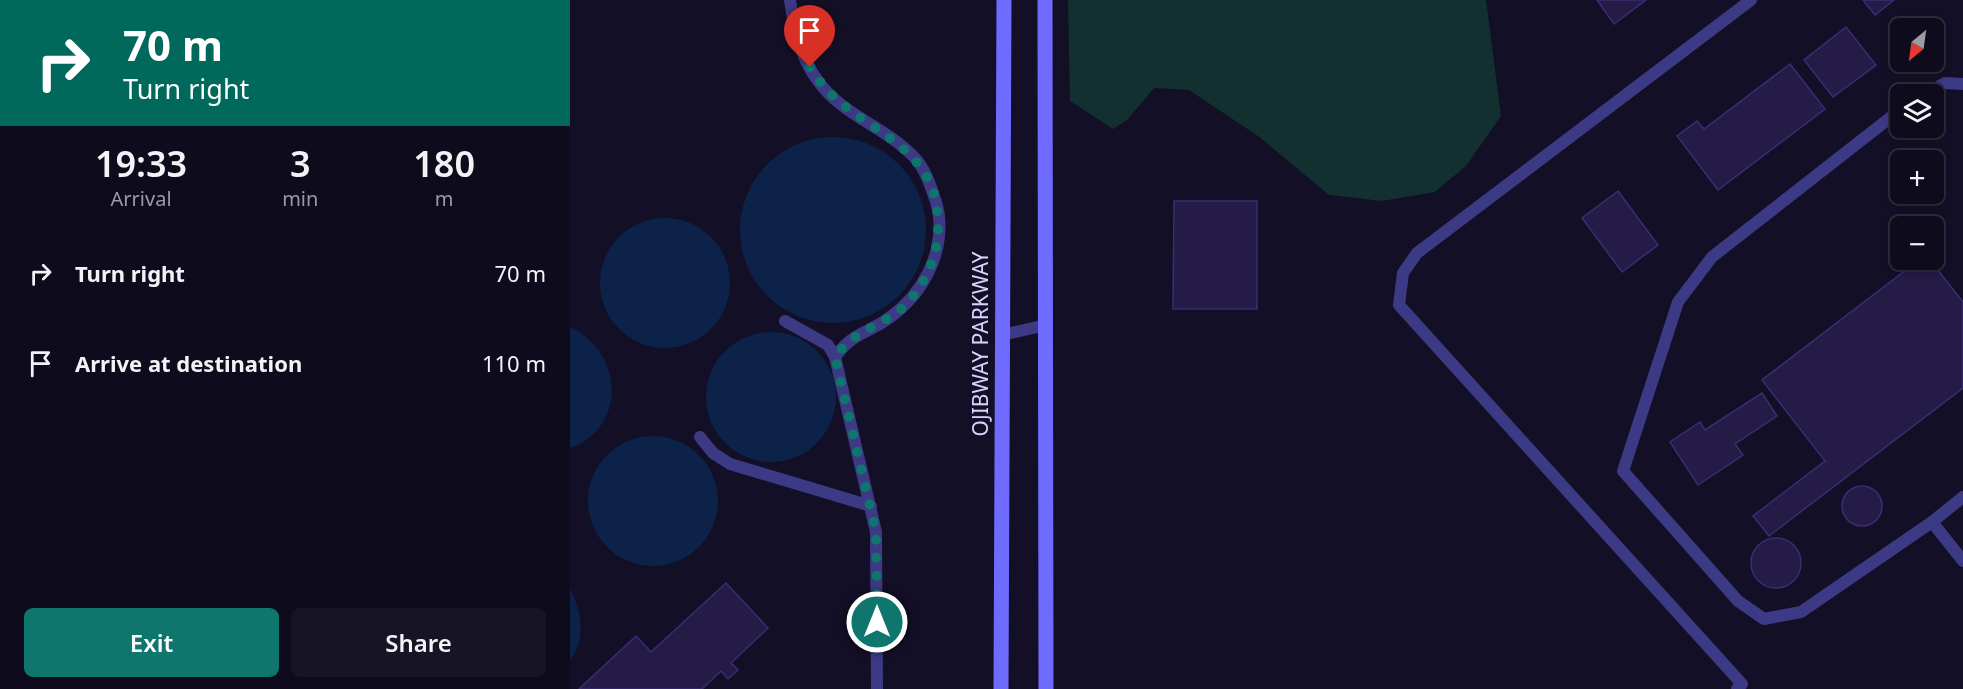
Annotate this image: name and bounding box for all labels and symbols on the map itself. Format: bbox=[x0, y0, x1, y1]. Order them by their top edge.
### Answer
pin bbox=[784, 5, 835, 67]
north arrow bbox=[1890, 18, 1944, 72]
street label: OJIBWAY PARKWAY bbox=[966, 251, 994, 436]
position arrow bbox=[845, 590, 909, 654]

